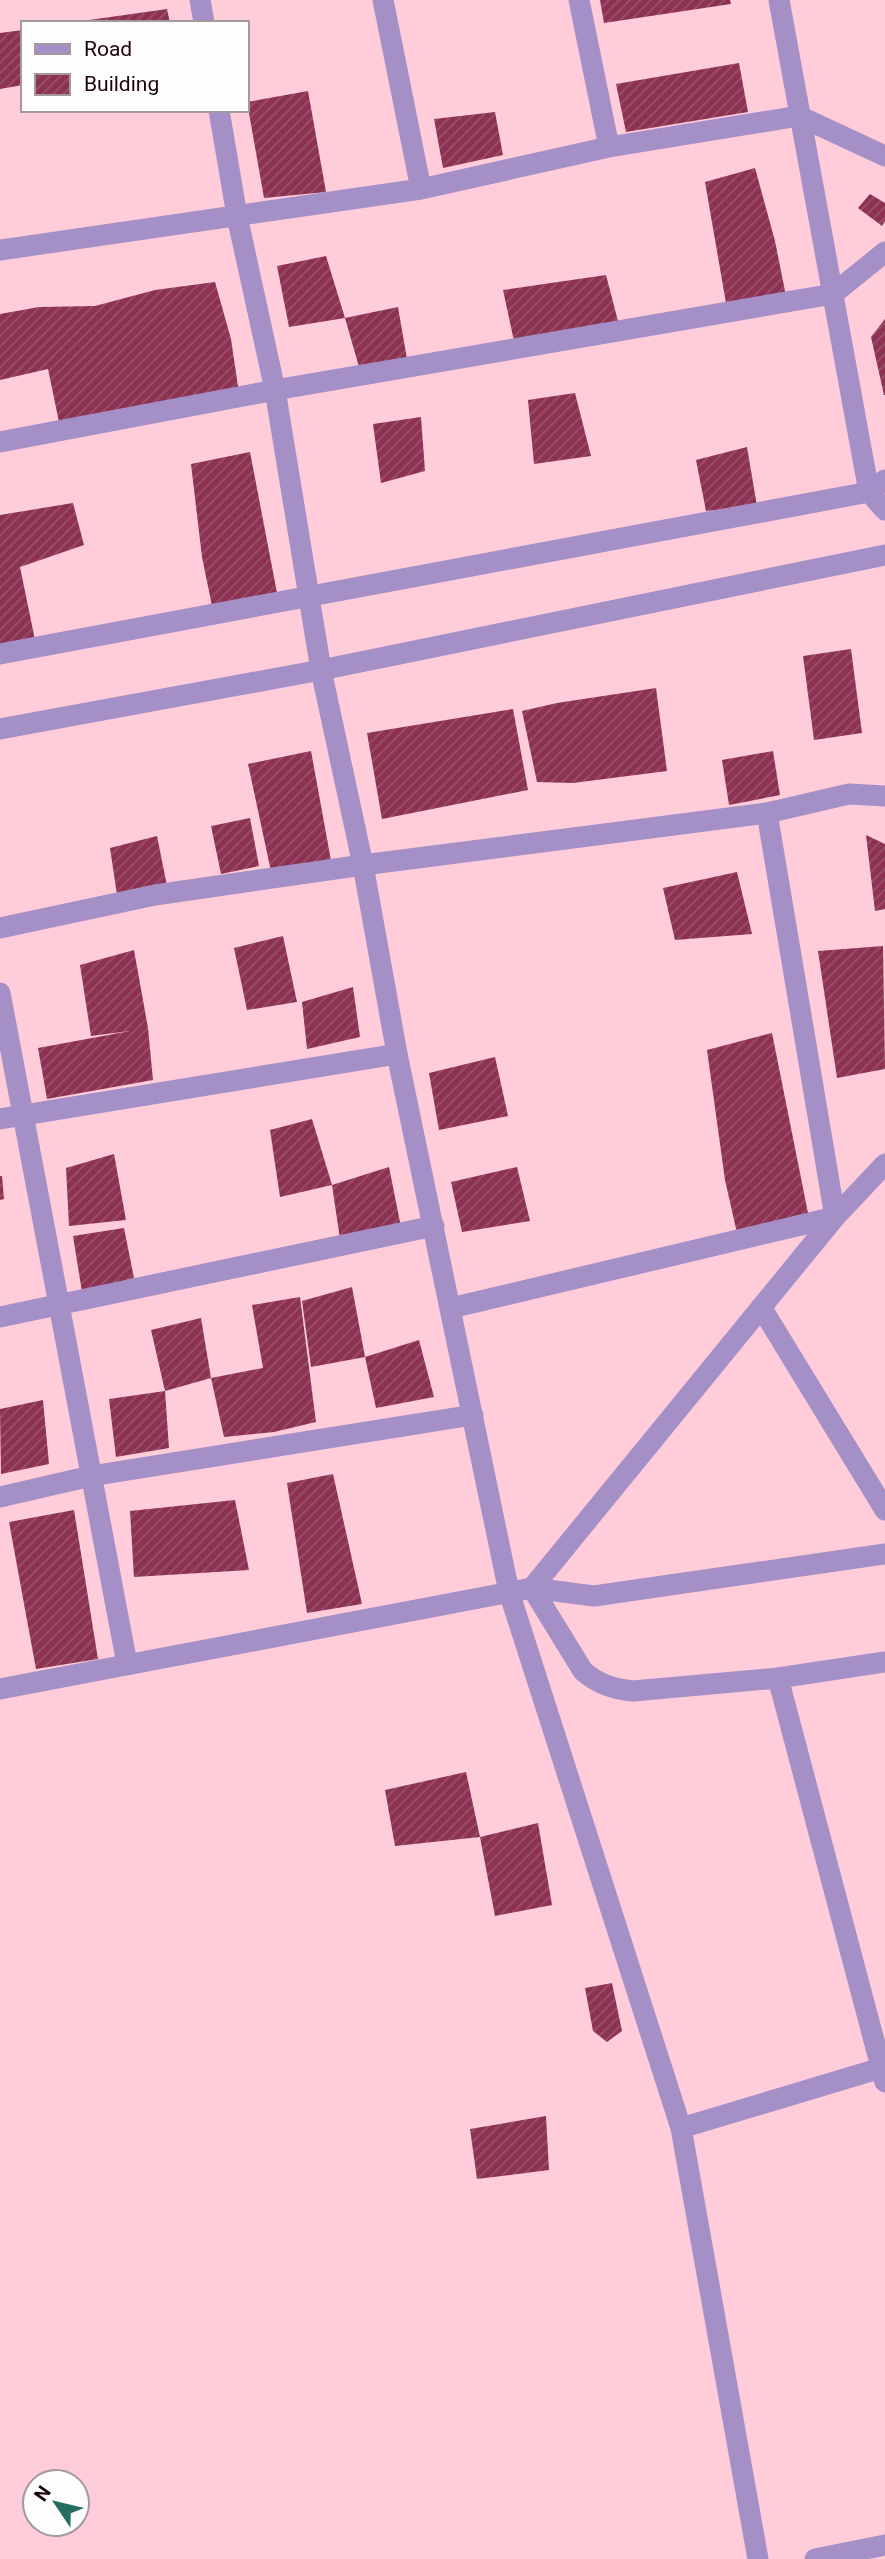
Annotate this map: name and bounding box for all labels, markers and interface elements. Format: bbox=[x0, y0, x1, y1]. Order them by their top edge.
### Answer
legend bbox=[21, 21, 248, 112]
text: Road bbox=[84, 37, 132, 61]
text: Building bbox=[84, 72, 159, 96]
north arrow bbox=[21, 2468, 91, 2538]
text: N bbox=[29, 2481, 56, 2506]

